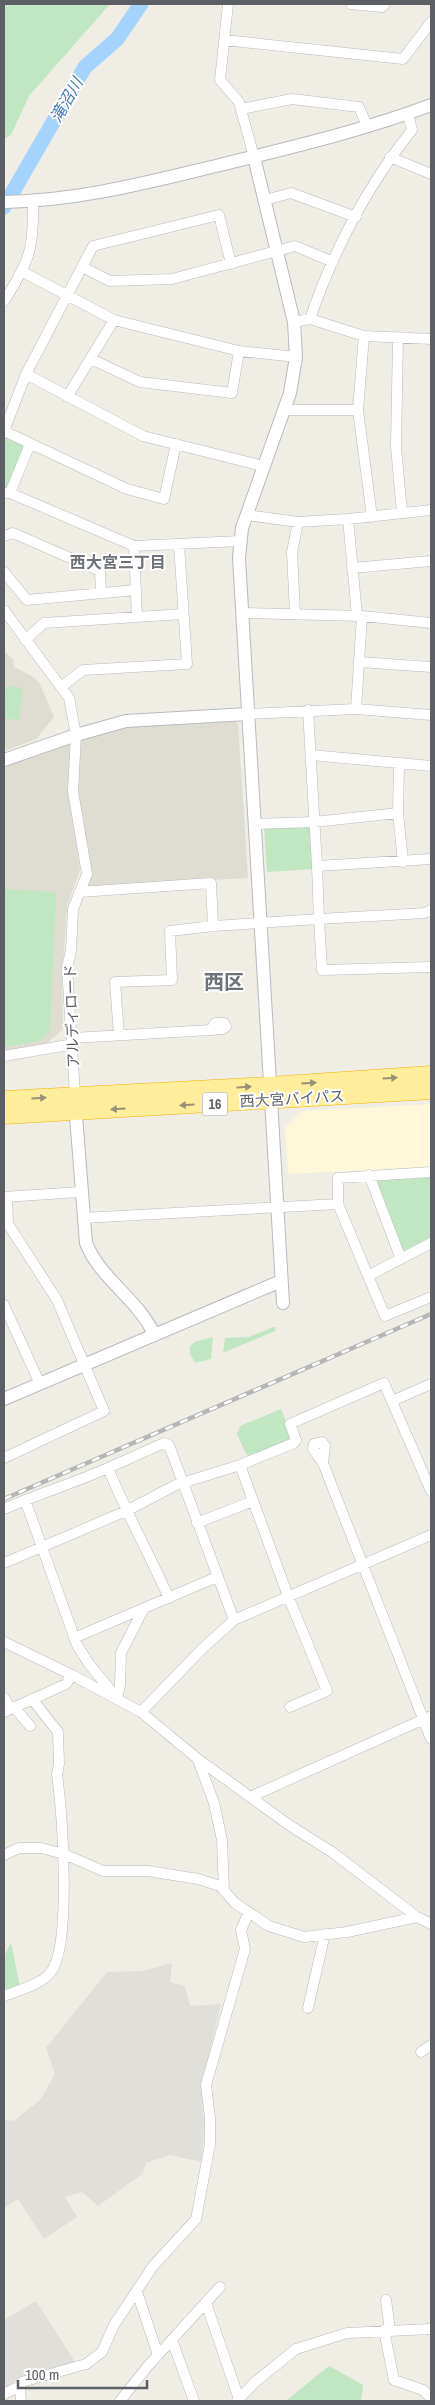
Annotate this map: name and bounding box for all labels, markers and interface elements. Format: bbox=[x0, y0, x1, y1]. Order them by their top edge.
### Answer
water label: 滝沼川 bbox=[44, 72, 89, 126]
district label: 西大宮三丁目 bbox=[70, 551, 166, 573]
street label: アルディロード bbox=[59, 964, 84, 1068]
district label: 西区 bbox=[204, 968, 244, 995]
one-way arrow bbox=[382, 1074, 398, 1082]
one-way arrow bbox=[301, 1079, 317, 1087]
one-way arrow bbox=[236, 1083, 252, 1091]
street label: 西大宮バイパス bbox=[239, 1085, 345, 1112]
road number: 16 bbox=[202, 1092, 228, 1116]
one-way arrow bbox=[32, 1093, 48, 1101]
one-way arrow bbox=[179, 1101, 195, 1109]
one-way arrow bbox=[109, 1105, 125, 1113]
scale bar bbox=[18, 2358, 146, 2390]
text: 100 m bbox=[25, 2364, 59, 2385]

